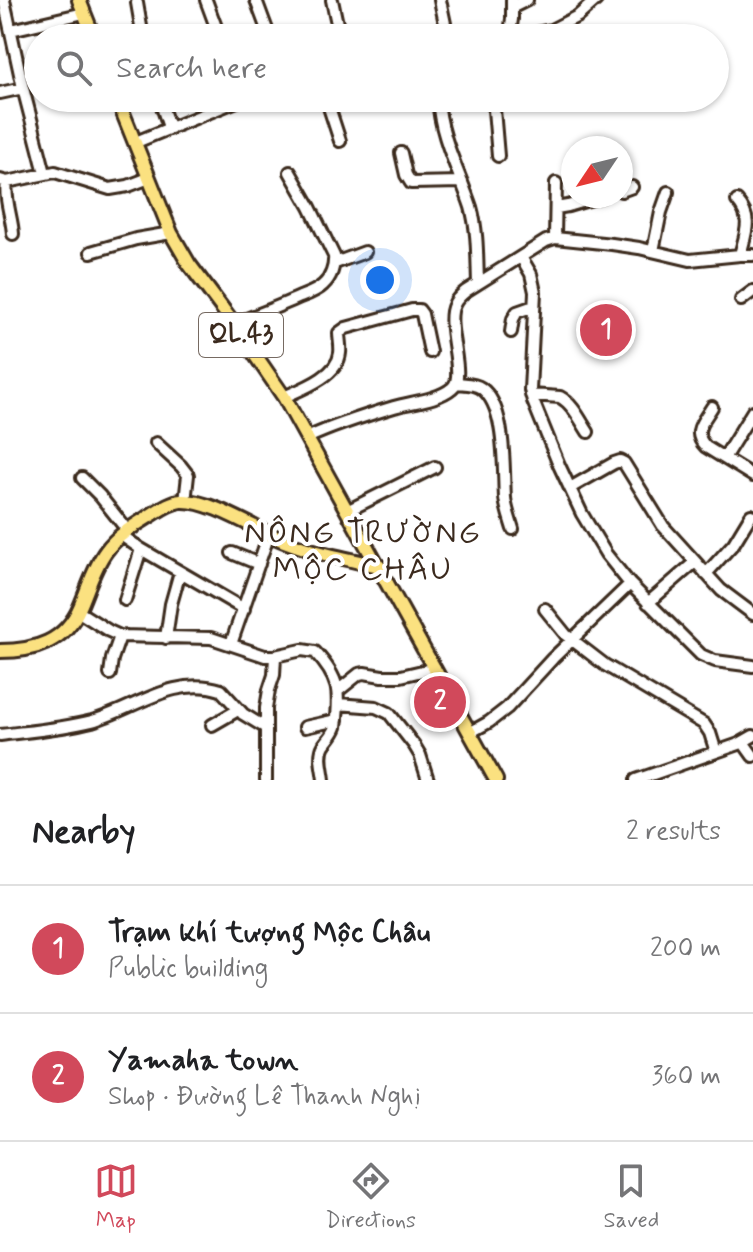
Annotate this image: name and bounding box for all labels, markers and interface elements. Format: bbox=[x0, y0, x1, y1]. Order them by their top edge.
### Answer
search box bbox=[24, 24, 729, 112]
icon: search bbox=[52, 46, 96, 90]
text: Search here bbox=[116, 49, 267, 88]
north arrow bbox=[561, 136, 633, 208]
your location bbox=[360, 260, 400, 300]
pin: 1 bbox=[580, 300, 632, 360]
road number: QL.43 bbox=[199, 313, 283, 357]
district label: NÔNG TRƯỜNG MỘC CHÂU bbox=[244, 512, 482, 591]
pin: 2 bbox=[414, 672, 466, 732]
text: Nearby bbox=[32, 810, 136, 855]
text: 2 results bbox=[626, 815, 721, 849]
text: Trạm khí tượng Mộc Châu bbox=[108, 913, 430, 952]
text: 1 bbox=[52, 932, 64, 966]
text: 200 m bbox=[650, 932, 721, 966]
text: Public building bbox=[108, 952, 268, 986]
text: Yamaha town bbox=[108, 1041, 298, 1080]
text: 2 bbox=[52, 1060, 64, 1094]
text: 360 m bbox=[652, 1060, 721, 1094]
text: Shop · Đường Lê Thanh Nghị bbox=[108, 1080, 420, 1114]
tab: Map bbox=[94, 1159, 138, 1235]
tab: Directions bbox=[325, 1159, 416, 1235]
tab: Saved bbox=[604, 1159, 659, 1235]

